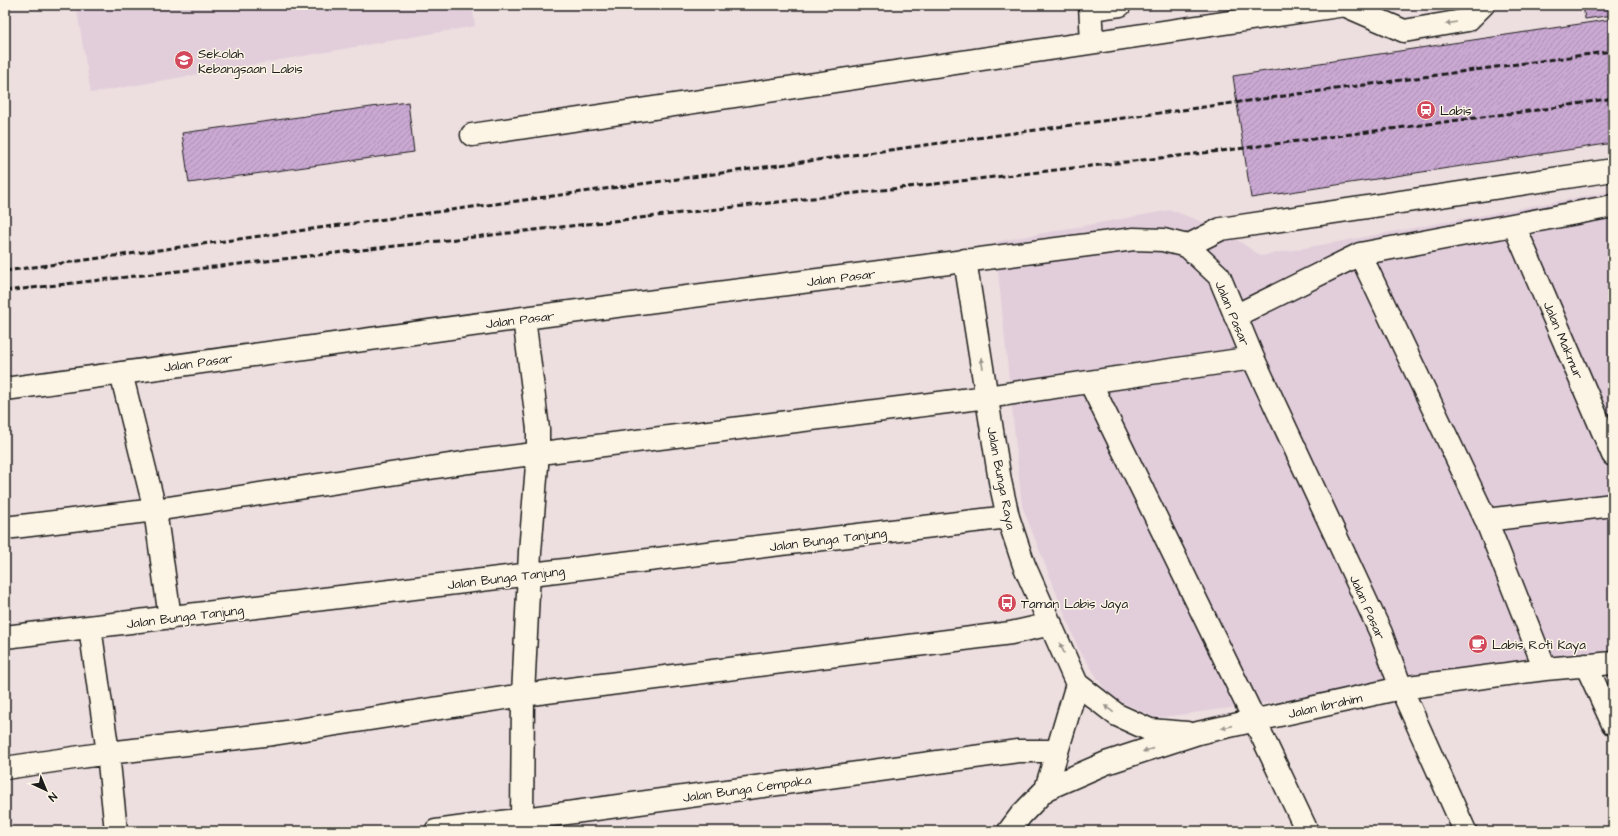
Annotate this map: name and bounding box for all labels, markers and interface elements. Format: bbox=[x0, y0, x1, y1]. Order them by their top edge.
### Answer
one-way arrow bbox=[1444, 20, 1457, 26]
place label: Sekolah Kebangsaan Labis bbox=[198, 45, 303, 79]
school or university icon: Sekolah Kebangsaan Labis bbox=[173, 49, 195, 71]
station icon: Labis bbox=[1415, 99, 1437, 121]
place label: Labis bbox=[1440, 102, 1472, 120]
street label: Jalan Pasar bbox=[806, 265, 877, 291]
street label: Jalan Pasar bbox=[1210, 278, 1254, 349]
street label: Jalan Makmur bbox=[1539, 299, 1588, 382]
street label: Jalan Pasar bbox=[485, 307, 556, 333]
street label: Jalan Pasar bbox=[163, 349, 234, 377]
one-way arrow bbox=[979, 357, 985, 369]
street label: Jalan Bunga Raya bbox=[981, 425, 1020, 532]
street label: Jalan Bunga Tanjung bbox=[768, 524, 888, 557]
street label: Jalan Bunga Tanjung bbox=[446, 562, 566, 595]
street label: Jalan Pasar bbox=[1345, 572, 1389, 643]
bus stop icon: Taman Labis Jaya bbox=[996, 592, 1018, 614]
place label: Taman Labis Jaya bbox=[1021, 595, 1128, 614]
street label: Jalan Bunga Tanjung bbox=[125, 601, 245, 634]
cafe icon: Labis Roti Kaya bbox=[1467, 633, 1489, 655]
place label: Labis Roti Kaya bbox=[1492, 636, 1586, 655]
one-way arrow bbox=[1058, 642, 1064, 654]
street label: Jalan Ibrahim bbox=[1286, 689, 1365, 723]
one-way arrow bbox=[1103, 704, 1114, 713]
one-way arrow bbox=[1221, 725, 1233, 731]
one-way arrow bbox=[1141, 747, 1153, 753]
north arrow bbox=[26, 770, 66, 810]
street label: Jalan Bunga Cempaka bbox=[682, 771, 813, 808]
text: N bbox=[45, 789, 60, 805]

